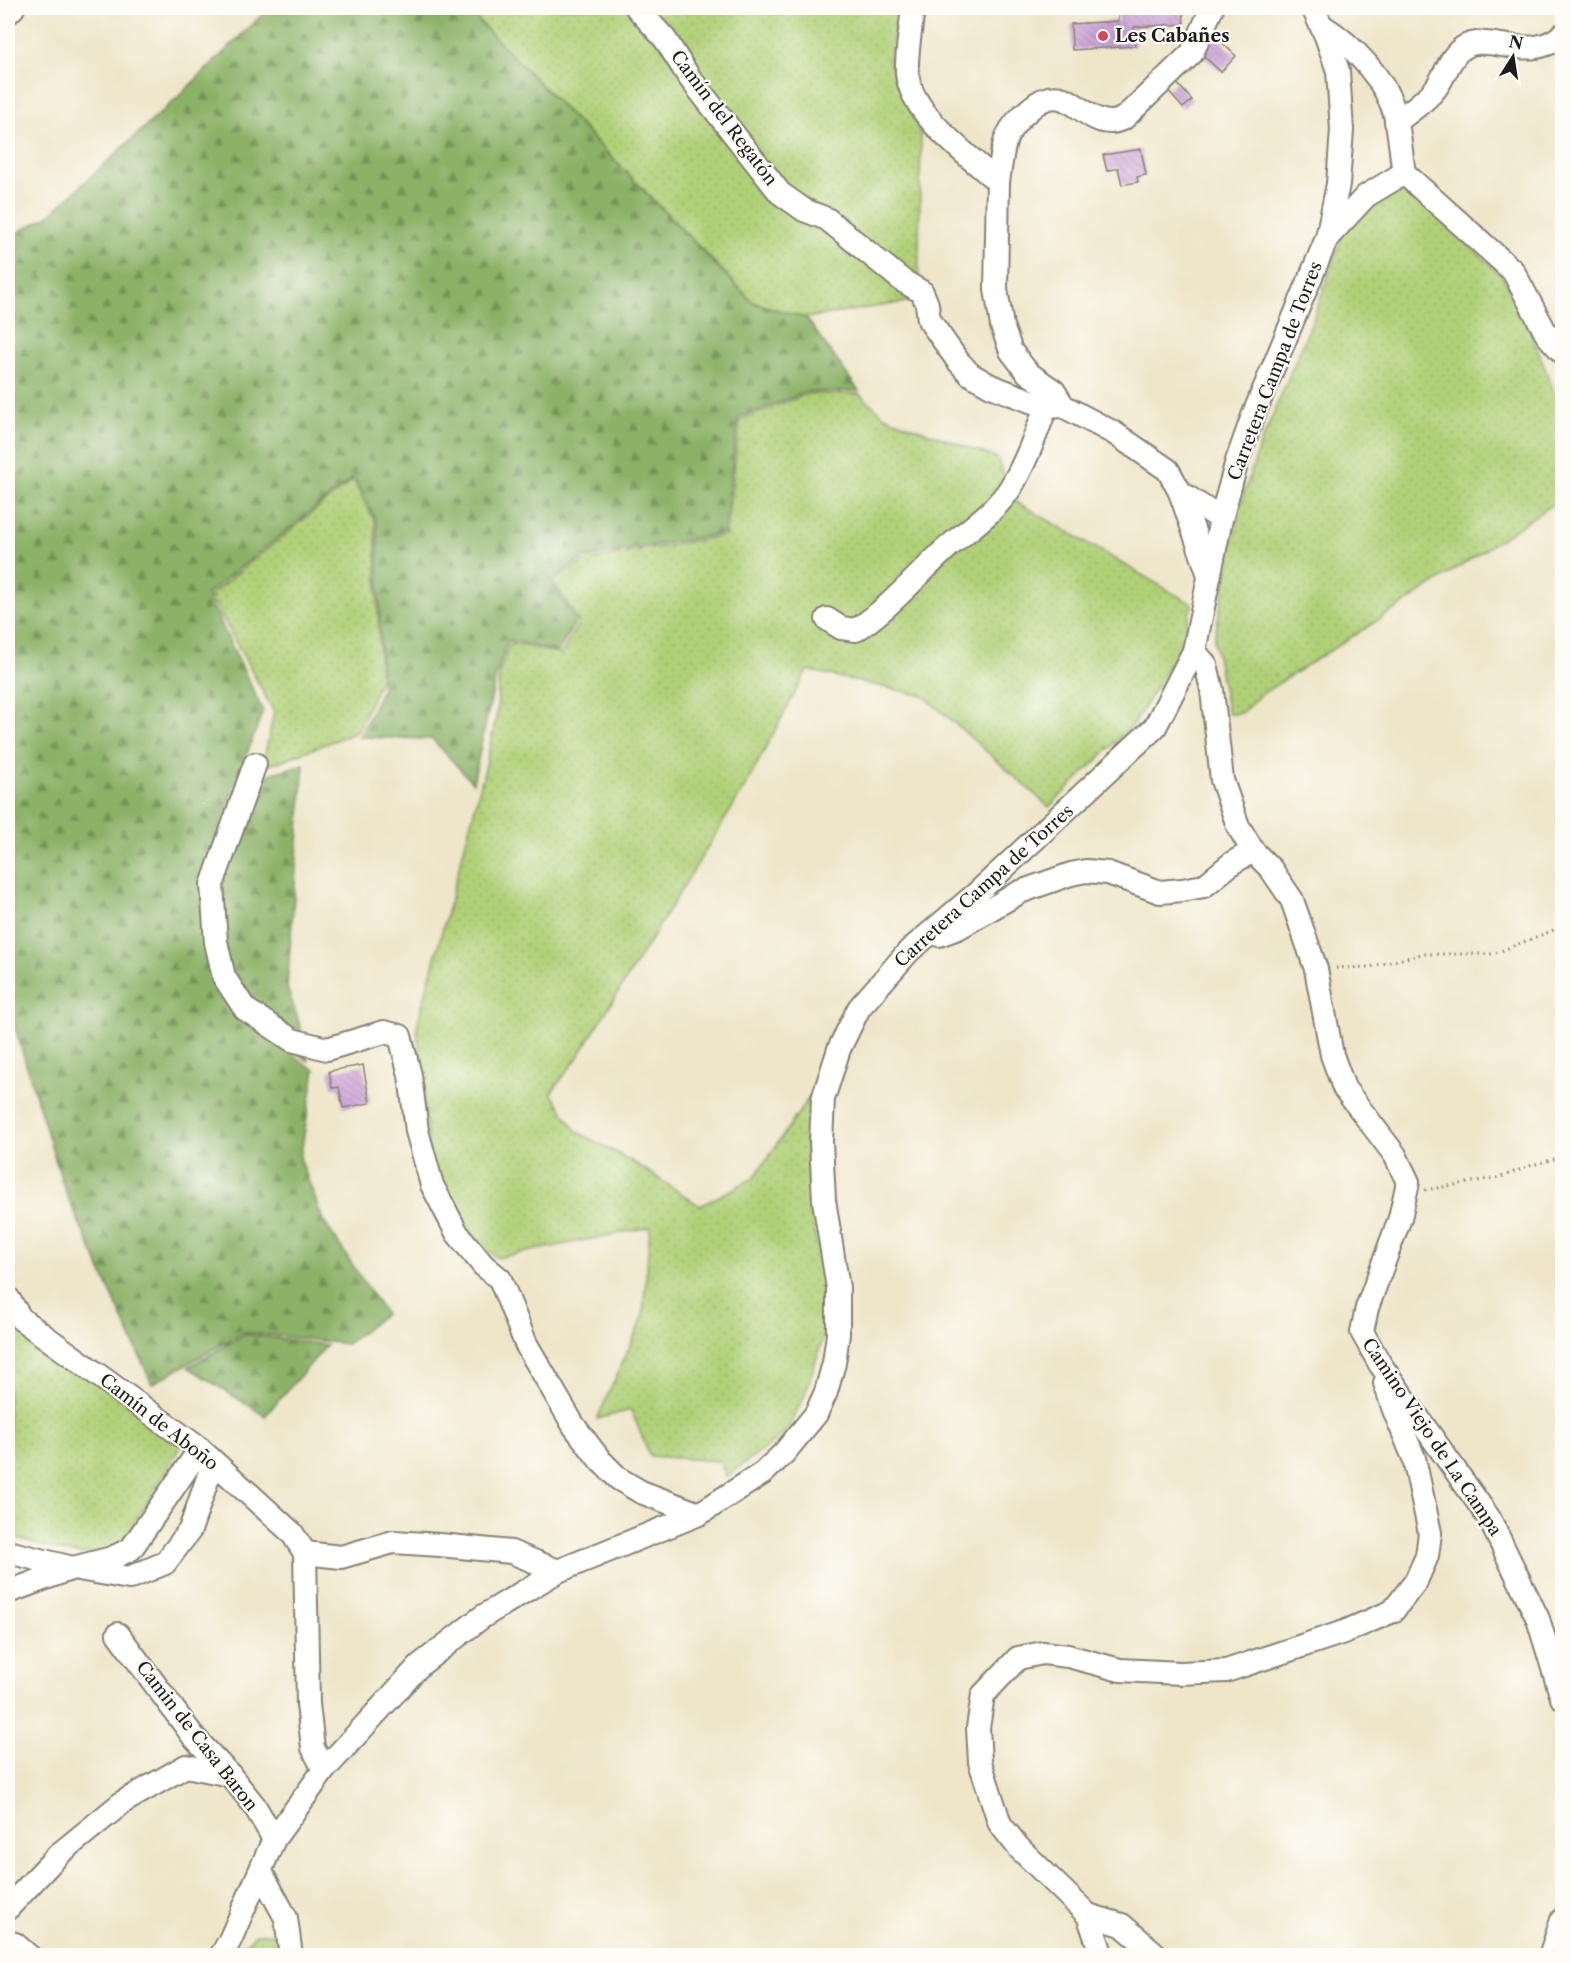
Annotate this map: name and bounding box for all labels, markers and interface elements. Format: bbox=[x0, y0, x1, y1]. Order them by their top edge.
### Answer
place label: Les Cabañes bbox=[1115, 25, 1230, 47]
north arrow bbox=[1483, 27, 1543, 87]
marker: Les Cabañes bbox=[1096, 29, 1110, 43]
text: N bbox=[1507, 31, 1525, 54]
street label: Camín del Regatón bbox=[666, 46, 782, 190]
street label: Carretera Campa de Torres bbox=[1223, 258, 1327, 484]
street label: Carretera Campa de Torres bbox=[890, 800, 1078, 972]
street label: Camino Viejo de La Campa bbox=[1357, 1334, 1507, 1541]
street label: Camín de Aboño bbox=[95, 1369, 223, 1475]
street label: Camin de Casa Baron bbox=[132, 1657, 262, 1815]

